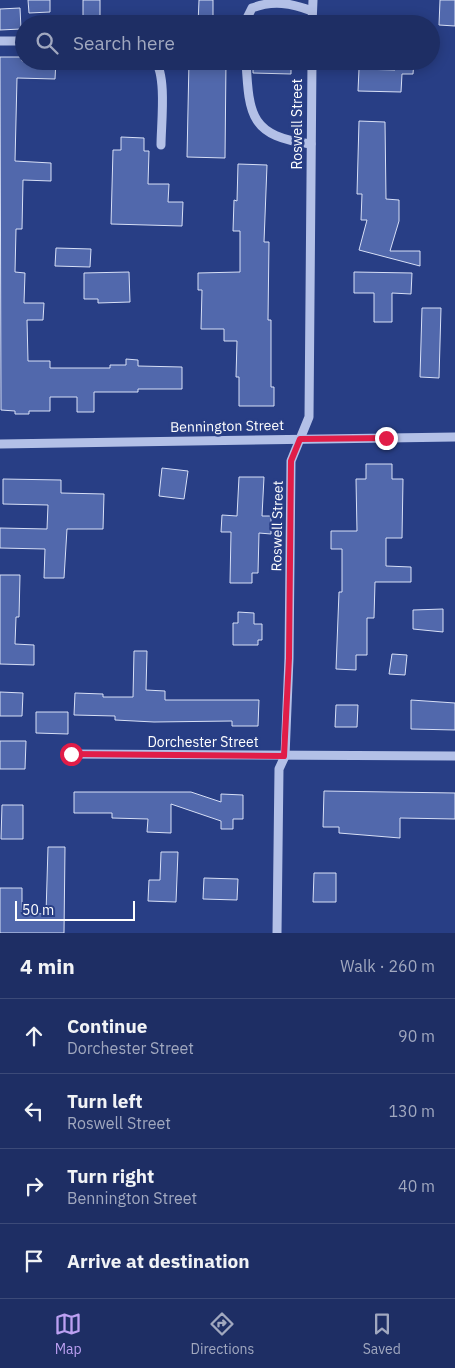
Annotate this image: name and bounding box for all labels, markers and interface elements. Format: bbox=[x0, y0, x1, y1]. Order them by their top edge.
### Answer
search box bbox=[15, 15, 440, 70]
icon: search bbox=[33, 29, 61, 57]
text: Search here bbox=[73, 31, 175, 55]
street label: Roswell Street bbox=[288, 78, 306, 169]
street label: Bennington Street bbox=[170, 416, 284, 436]
route end bbox=[375, 427, 398, 450]
street label: Roswell Street bbox=[267, 480, 287, 572]
street label: Dorchester Street bbox=[147, 733, 259, 751]
route start bbox=[60, 743, 83, 766]
scale bar bbox=[15, 898, 135, 921]
text: 50 m bbox=[22, 901, 54, 919]
text: 4 min bbox=[20, 952, 75, 980]
text: Walk · 260 m bbox=[340, 956, 435, 976]
text: Continue bbox=[67, 1014, 147, 1038]
icon: ahead bbox=[20, 1022, 48, 1050]
text: 90 m bbox=[398, 1026, 435, 1046]
text: Dorchester Street bbox=[67, 1038, 194, 1058]
text: Turn left bbox=[67, 1089, 143, 1113]
icon: left bbox=[20, 1097, 48, 1125]
text: 130 m bbox=[388, 1101, 435, 1121]
text: Roswell Street bbox=[67, 1113, 171, 1133]
text: Turn right bbox=[67, 1164, 154, 1188]
icon: right bbox=[20, 1172, 48, 1200]
text: 40 m bbox=[398, 1176, 435, 1196]
text: Bennington Street bbox=[67, 1188, 197, 1208]
icon: arrive bbox=[20, 1247, 48, 1275]
text: Arrive at destination bbox=[67, 1249, 250, 1273]
tab: Map bbox=[54, 1310, 82, 1358]
tab: Directions bbox=[191, 1310, 254, 1358]
tab: Saved bbox=[363, 1310, 401, 1358]

